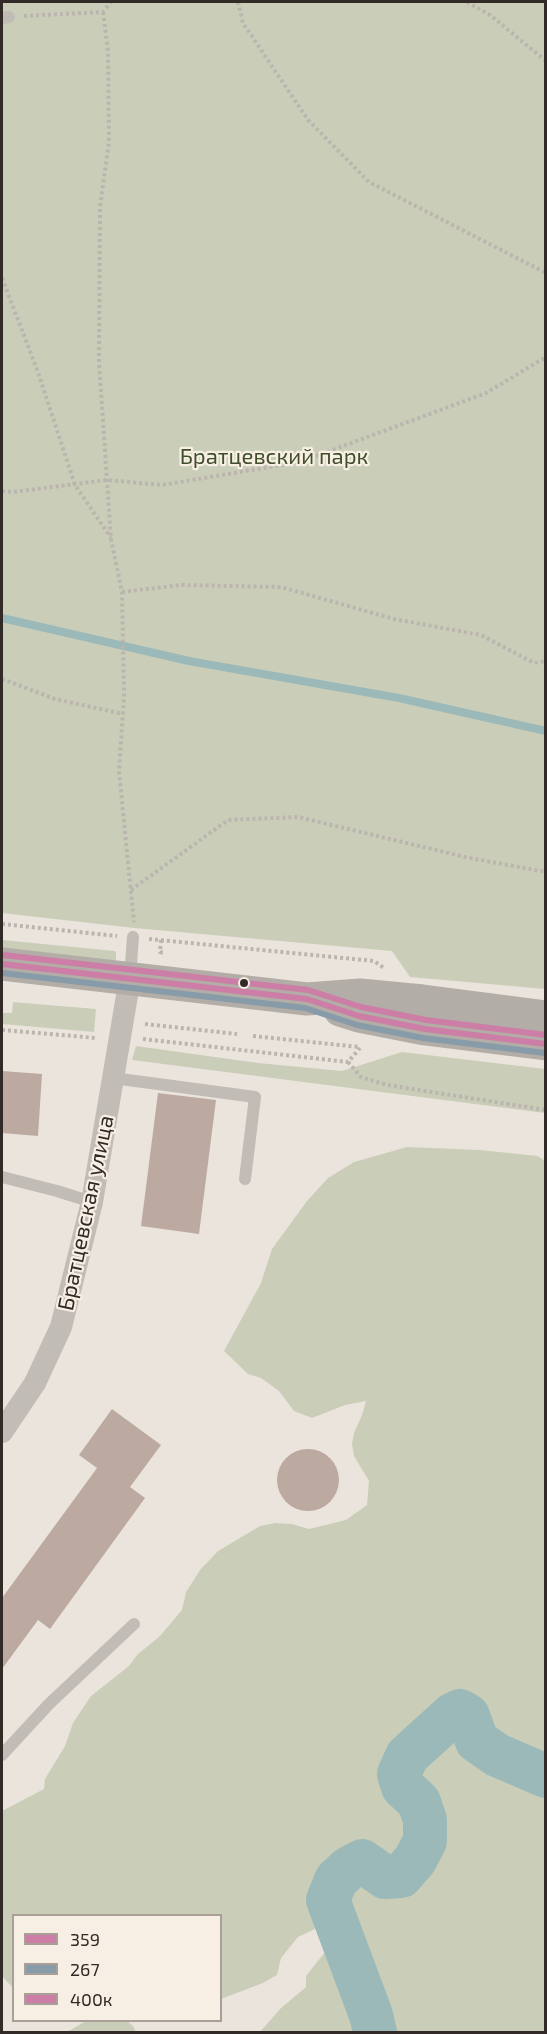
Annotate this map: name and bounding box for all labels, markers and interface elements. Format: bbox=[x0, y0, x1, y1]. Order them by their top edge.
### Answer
park label: Братцевский парк bbox=[180, 444, 368, 470]
unlabelled marker bbox=[238, 977, 250, 989]
street label: Братцевская улица bbox=[52, 1113, 120, 1313]
legend bbox=[12, 1914, 222, 2022]
text: 359 bbox=[70, 1928, 100, 1950]
text: 267 bbox=[70, 1958, 100, 1980]
text: 400к bbox=[70, 1988, 112, 2010]

